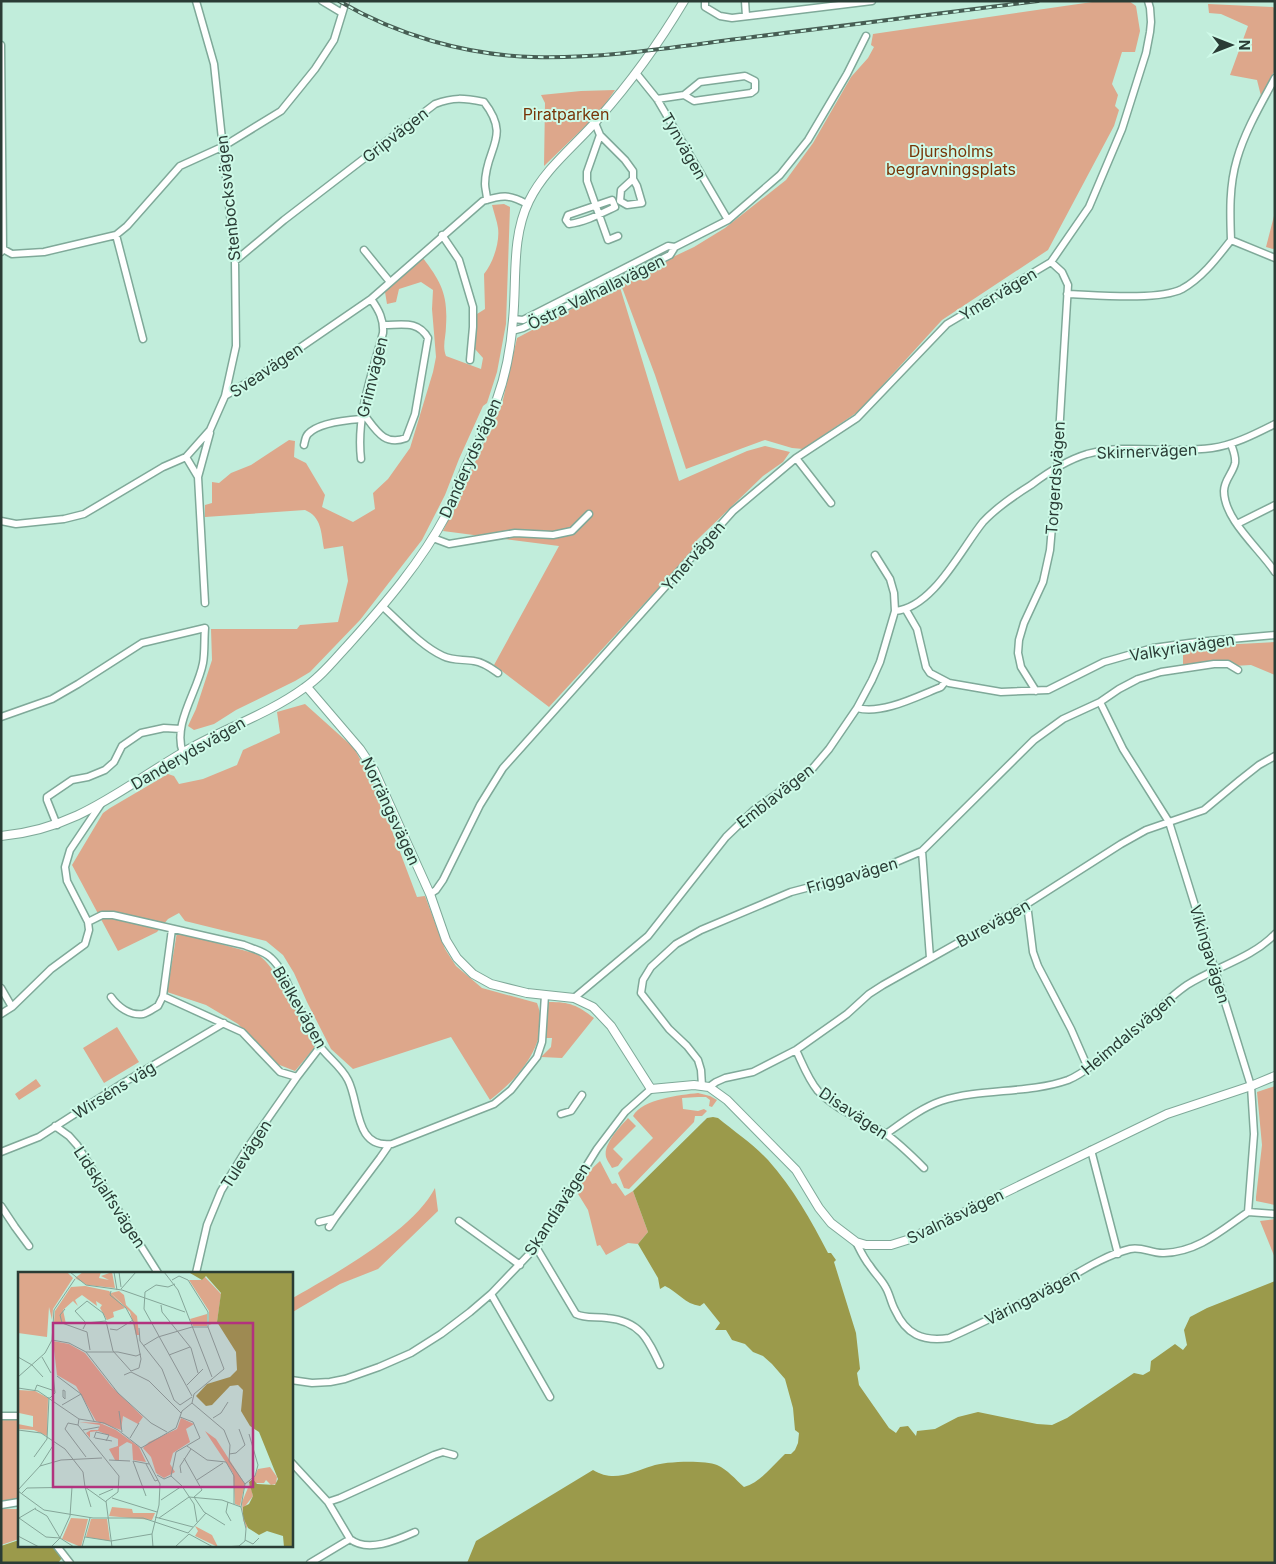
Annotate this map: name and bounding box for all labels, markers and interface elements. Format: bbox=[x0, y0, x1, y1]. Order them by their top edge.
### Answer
north arrow bbox=[1206, 20, 1256, 70]
text: N bbox=[1236, 40, 1253, 50]
street label: Gripvägen bbox=[358, 103, 432, 167]
park label: Piratparken bbox=[523, 104, 609, 124]
street label: Tynvägen bbox=[657, 109, 711, 183]
street label: Stenbocksvägen bbox=[211, 134, 245, 262]
park label: Djursholms begravningsplats bbox=[886, 141, 1016, 179]
street label: Östra Valhallavägen bbox=[524, 250, 668, 334]
street label: Ymervägen bbox=[956, 263, 1040, 325]
street label: Grimvägen bbox=[352, 335, 392, 419]
street label: Sveavägen bbox=[226, 338, 306, 402]
street label: Danderydsvägen bbox=[435, 395, 505, 521]
street label: Torgerdsvägen bbox=[1041, 420, 1069, 536]
street label: Skirnervägen bbox=[1096, 439, 1198, 463]
street label: Ymervägen bbox=[657, 517, 729, 595]
street label: Valkyriavägen bbox=[1128, 629, 1236, 665]
street label: Danderydsvägen bbox=[127, 712, 249, 794]
street label: Norrängsvägen bbox=[357, 754, 425, 868]
street label: Emblavägen bbox=[732, 760, 818, 832]
street label: Friggavägen bbox=[804, 852, 900, 898]
street label: Burevägen bbox=[953, 895, 1033, 951]
street label: Vikingavägen bbox=[1186, 902, 1234, 1006]
street label: Bielkevägen bbox=[268, 962, 332, 1052]
street label: Heimdalsvägen bbox=[1077, 989, 1179, 1079]
street label: Wirséns väg bbox=[69, 1057, 159, 1123]
street label: Disavägen bbox=[816, 1083, 892, 1143]
street label: Tulevägen bbox=[216, 1116, 276, 1192]
street label: Lidskjalfsvägen bbox=[70, 1142, 150, 1252]
street label: Skandiavägen bbox=[520, 1159, 594, 1259]
street label: Svalnäsvägen bbox=[903, 1184, 1007, 1248]
street label: Väringavägen bbox=[981, 1264, 1083, 1330]
inset map bbox=[18, 1272, 292, 1546]

